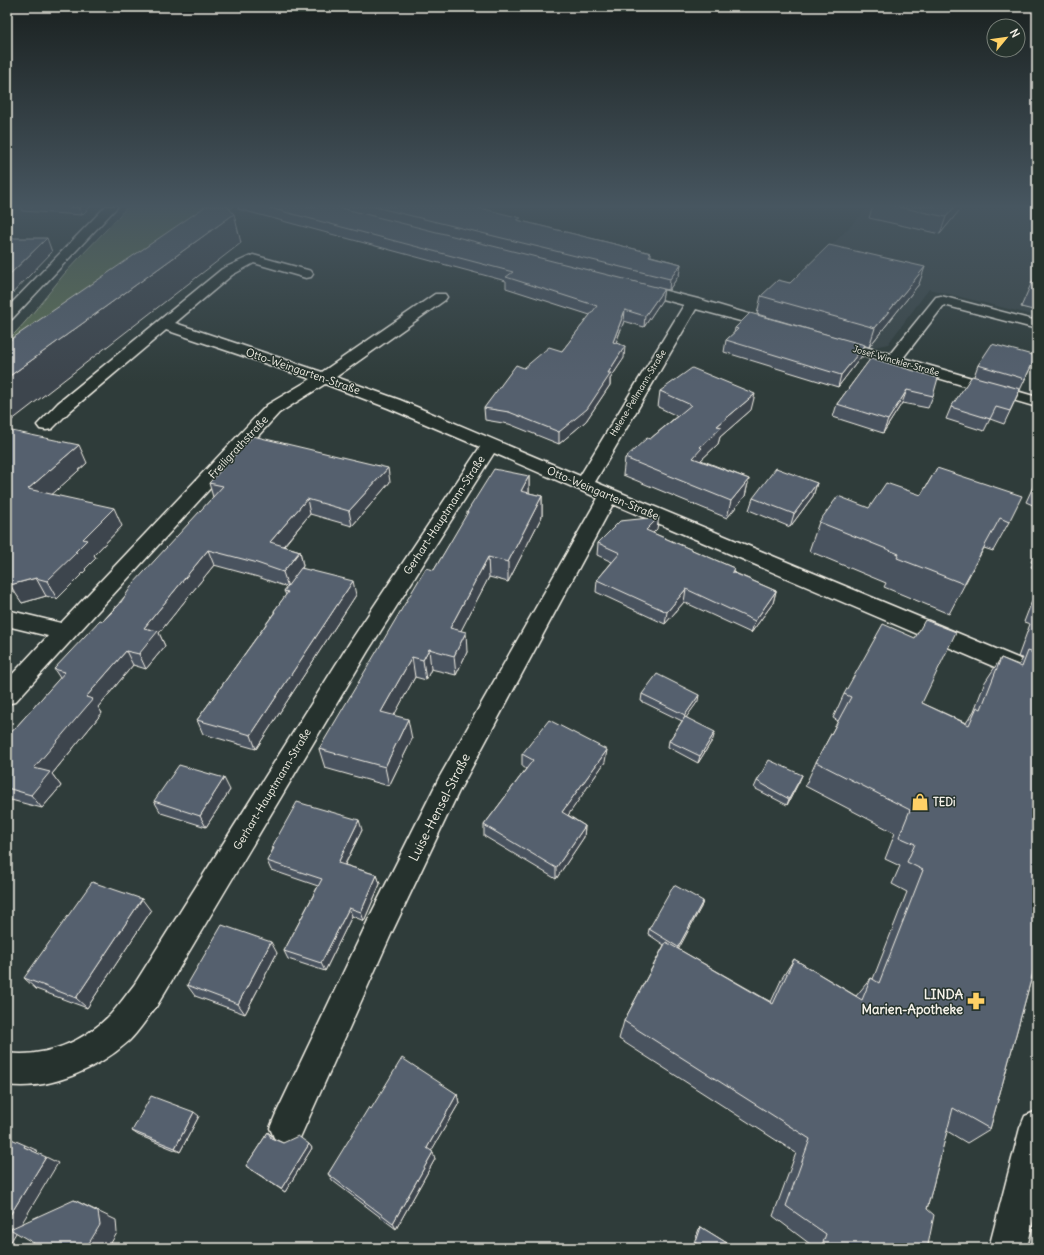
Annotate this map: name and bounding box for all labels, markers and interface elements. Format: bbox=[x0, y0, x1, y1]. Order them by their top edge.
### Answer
north arrow bbox=[986, 18, 1026, 58]
text: N bbox=[1007, 26, 1023, 40]
street label: Josef-Winckler-Straße bbox=[852, 343, 941, 378]
street label: Otto-Weingarten-Straße bbox=[244, 345, 362, 397]
street label: Helene-Pellmann-Straße bbox=[607, 347, 668, 438]
street label: Freiligrathstraße bbox=[205, 412, 271, 482]
street label: Gerhart-Hauptmann-Straße bbox=[400, 453, 488, 577]
street label: Otto-Weingarten-Straße bbox=[545, 463, 661, 523]
street label: Gerhart-Hauptmann-Straße bbox=[230, 726, 314, 852]
street label: Luise-Hensel-Straße bbox=[405, 750, 474, 864]
shop icon: TEDi bbox=[910, 792, 930, 812]
place label: TEDi bbox=[933, 795, 955, 809]
place label: LINDA Marien-Apotheke bbox=[862, 986, 964, 1018]
pharmacy icon: LINDA Marien-Apotheke bbox=[966, 991, 986, 1011]

